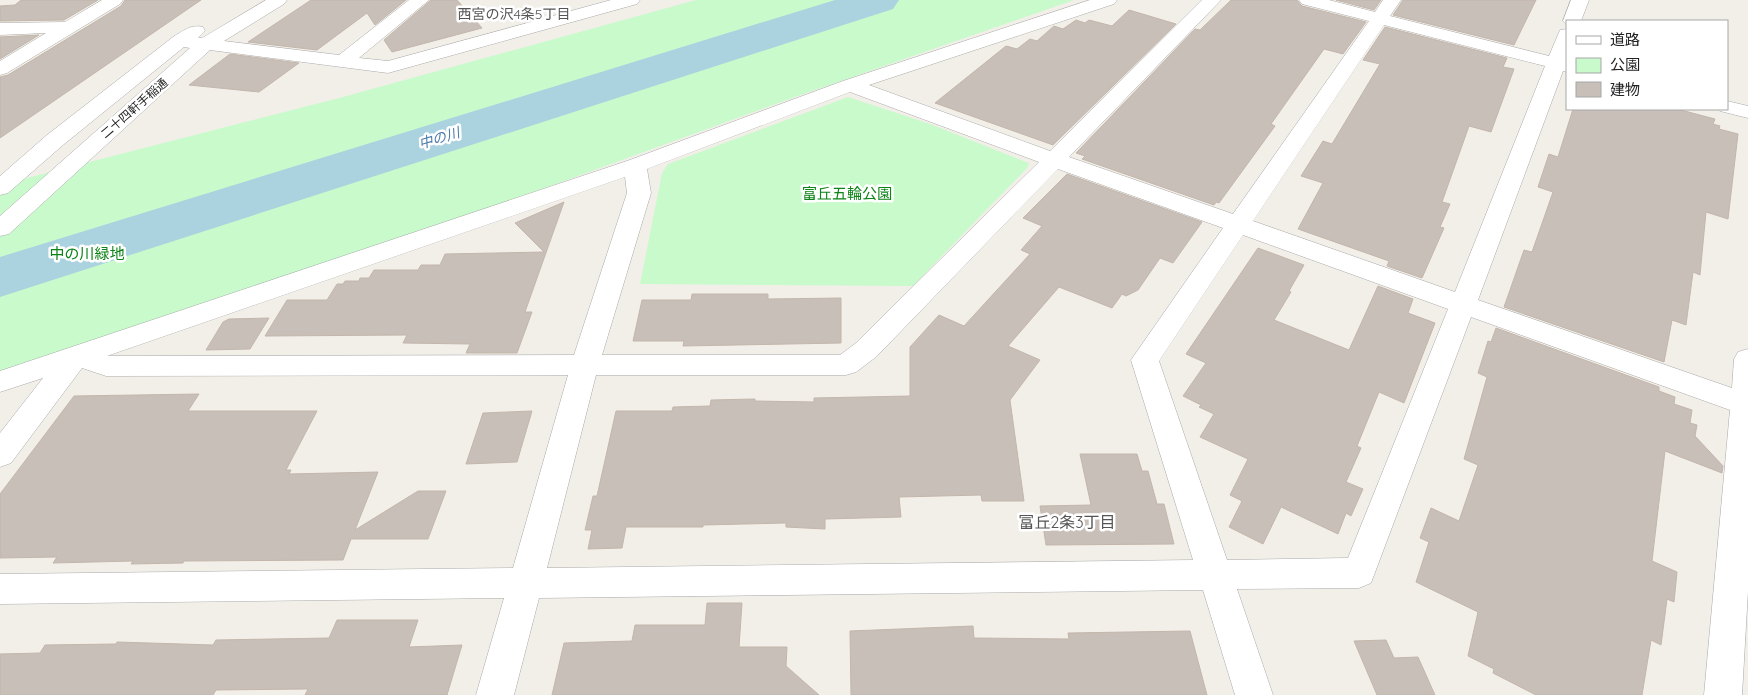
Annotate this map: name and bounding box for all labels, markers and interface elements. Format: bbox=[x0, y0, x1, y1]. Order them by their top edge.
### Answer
district label: 西宮の沢4条5丁目 bbox=[457, 5, 571, 23]
legend bbox=[1566, 20, 1728, 110]
text: 道路 bbox=[1610, 30, 1640, 49]
text: 公園 bbox=[1610, 55, 1640, 74]
street label: 二十四軒手稲通 bbox=[97, 75, 171, 141]
text: 建物 bbox=[1610, 80, 1640, 99]
water label: 中の川 bbox=[416, 123, 464, 153]
park label: 富丘五輪公園 bbox=[802, 184, 892, 203]
park label: 中の川緑地 bbox=[49, 244, 125, 263]
district label: 富丘2条3丁目 bbox=[1018, 512, 1116, 532]

